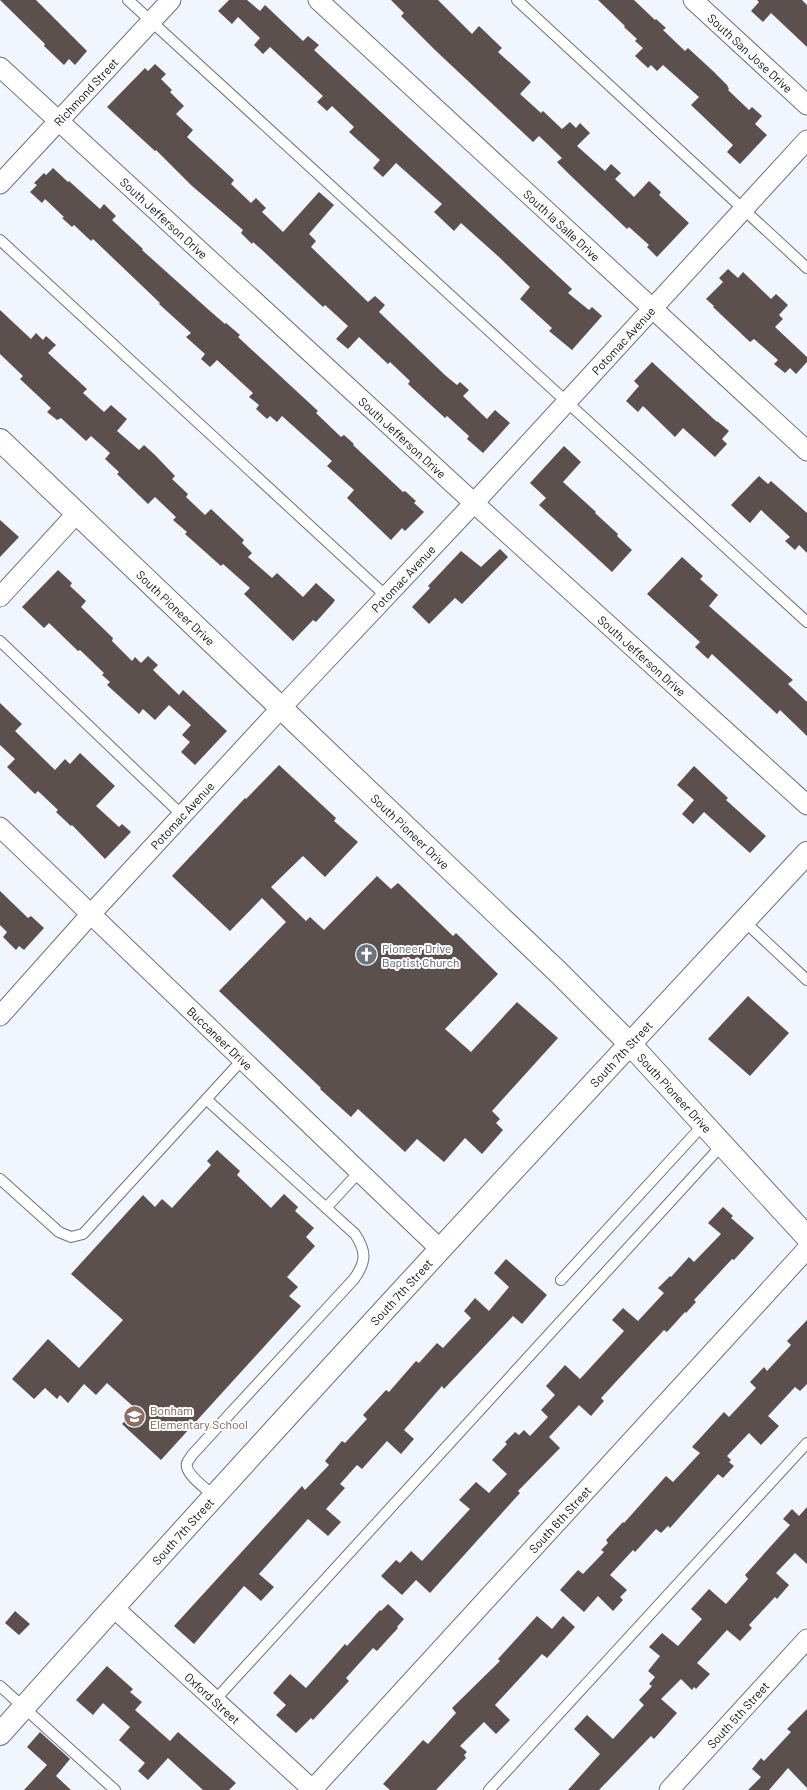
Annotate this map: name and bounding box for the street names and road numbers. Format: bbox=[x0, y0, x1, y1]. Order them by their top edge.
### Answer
street label: South San Jose Drive bbox=[705, 10, 796, 95]
street label: Richmond Street bbox=[51, 55, 121, 129]
street label: South Jefferson Drive bbox=[118, 174, 211, 261]
street label: South la Salle Drive bbox=[521, 186, 603, 264]
street label: Potomac Avenue bbox=[588, 304, 658, 377]
street label: South Jefferson Drive bbox=[356, 394, 449, 481]
street label: Potomac Avenue bbox=[368, 542, 438, 615]
street label: South Pioneer Drive bbox=[134, 567, 218, 648]
street label: South Jefferson Drive bbox=[595, 612, 689, 699]
street label: Potomac Avenue bbox=[147, 779, 217, 852]
street label: South Pioneer Drive bbox=[368, 791, 452, 872]
street label: Buccaneer Drive bbox=[185, 1004, 256, 1073]
street label: South 7th Street bbox=[587, 1018, 655, 1090]
street label: South Pioneer Drive bbox=[635, 1050, 715, 1135]
street label: South 7th Street bbox=[367, 1256, 435, 1328]
street label: South 6th Street bbox=[526, 1483, 594, 1555]
street label: South 7th Street bbox=[149, 1495, 216, 1567]
street label: Oxford Street bbox=[182, 1669, 243, 1727]
street label: South 5th Street bbox=[704, 1678, 772, 1751]

